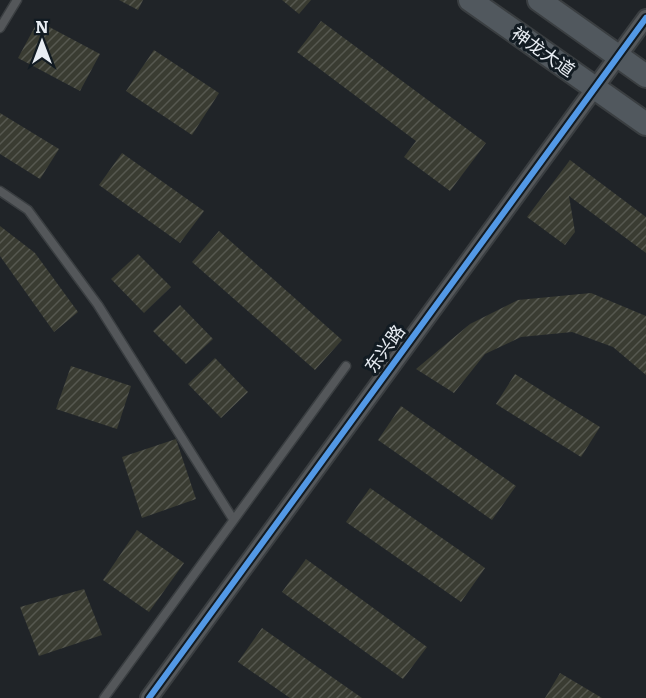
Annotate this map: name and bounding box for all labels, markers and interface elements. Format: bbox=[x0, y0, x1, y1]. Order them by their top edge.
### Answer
north arrow bbox=[12, 12, 72, 72]
text: N bbox=[35, 14, 49, 38]
street label: 神龙大道 bbox=[507, 19, 581, 82]
street label: 东兴路 bbox=[357, 318, 411, 378]

